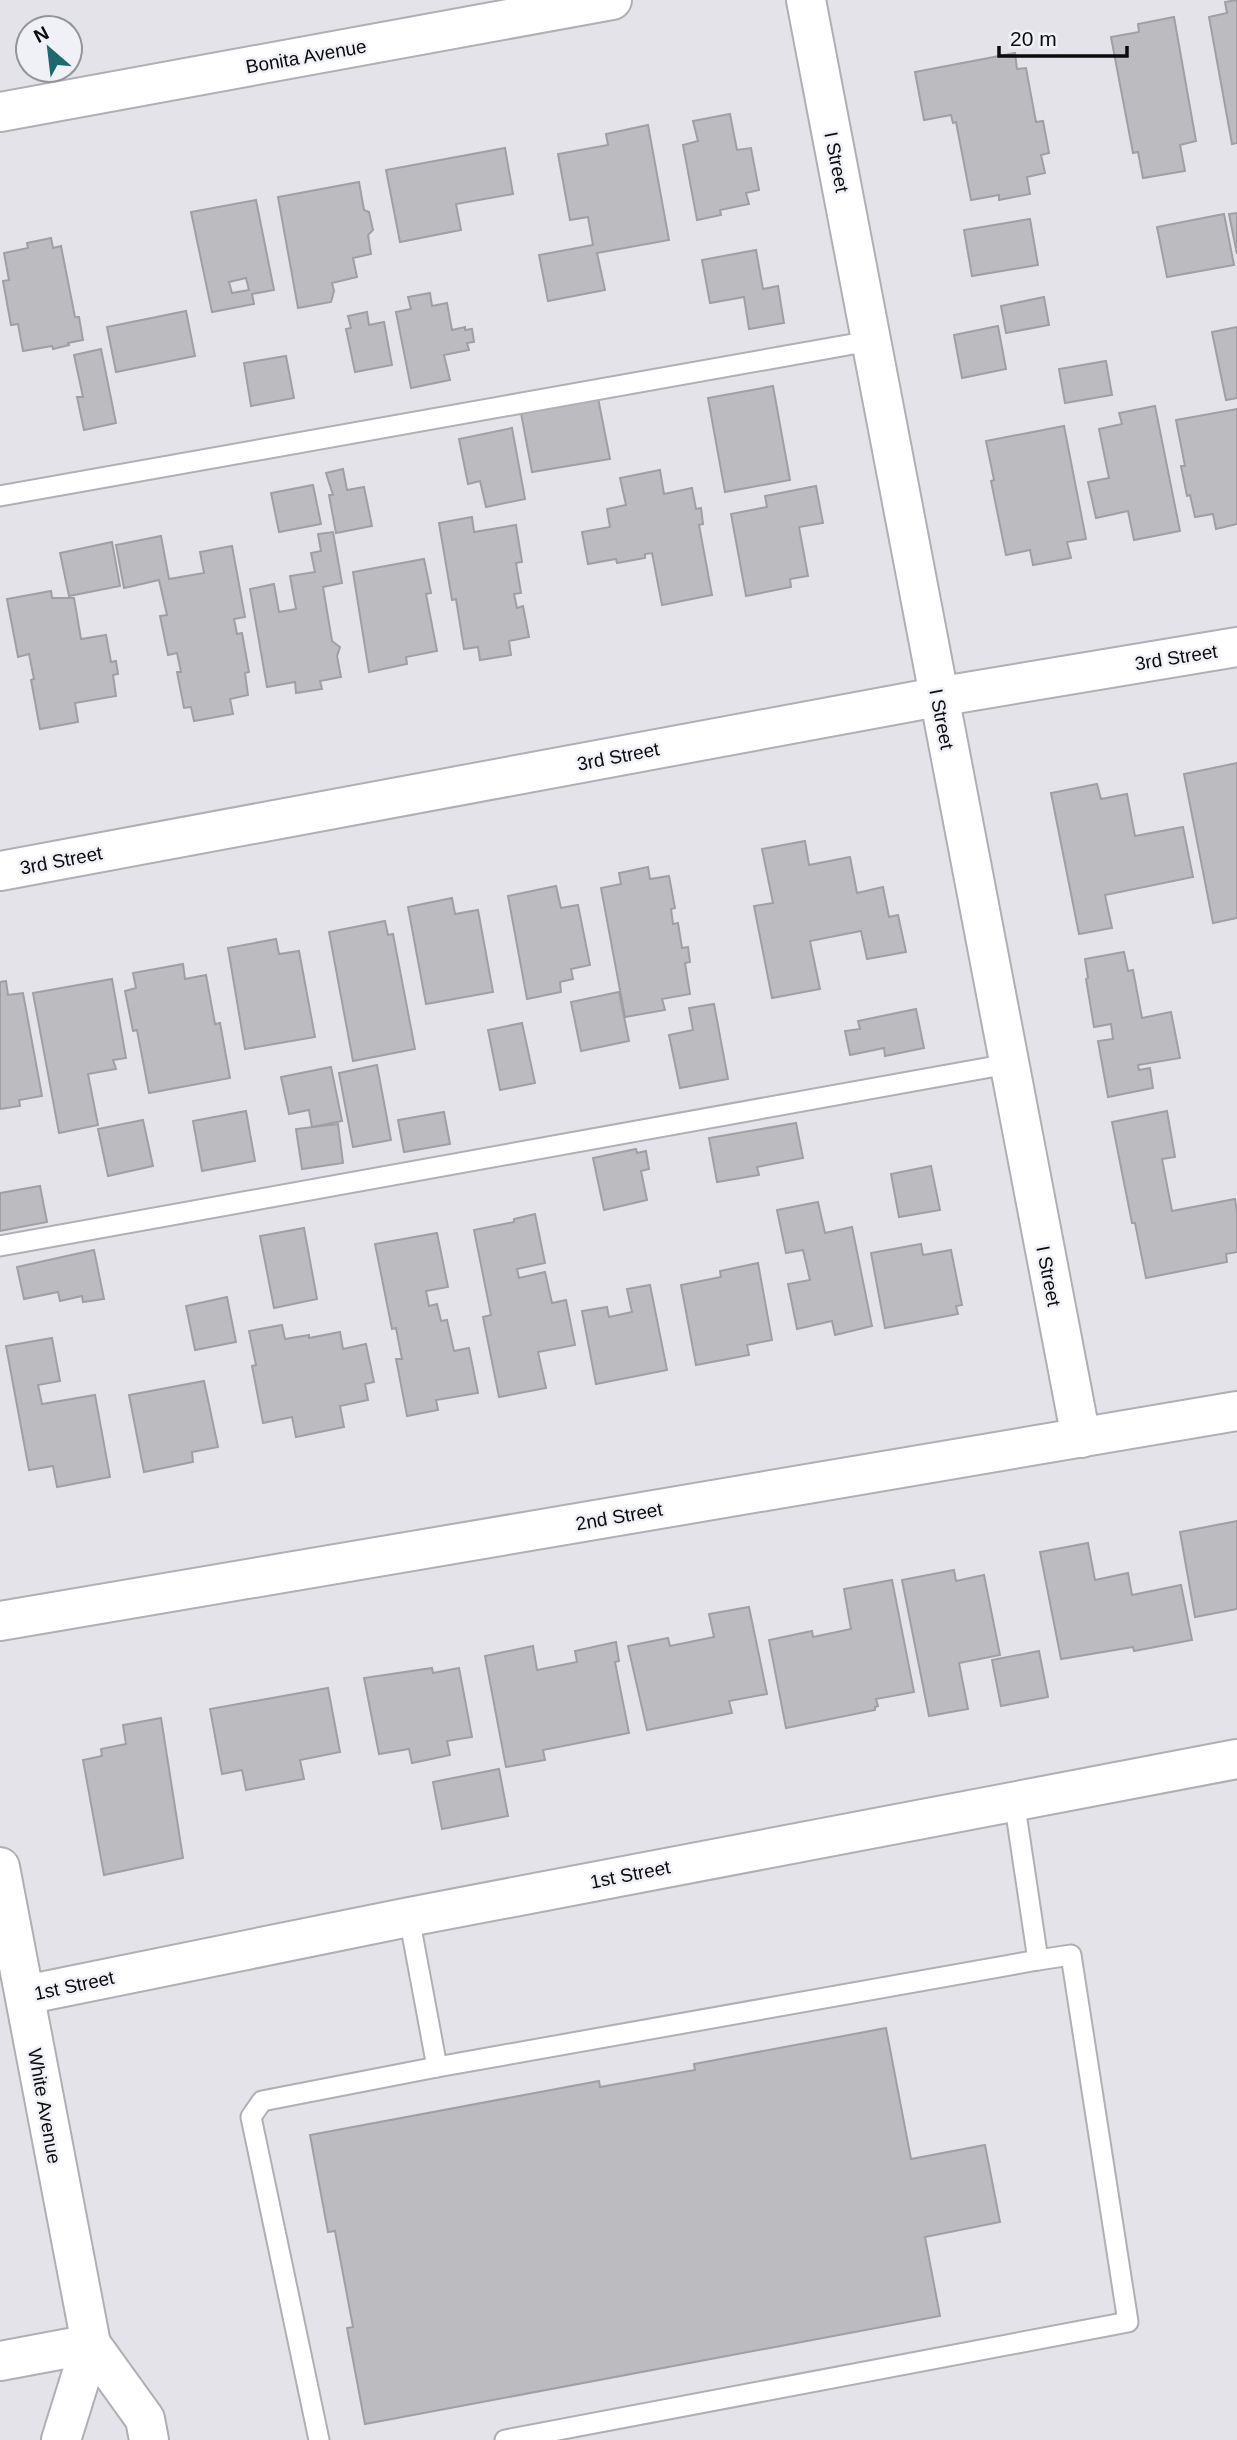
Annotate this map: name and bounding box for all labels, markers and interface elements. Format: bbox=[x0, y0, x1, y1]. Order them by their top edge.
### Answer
north arrow bbox=[14, 14, 84, 84]
scale bar bbox=[999, 14, 1127, 58]
text: N bbox=[30, 22, 52, 47]
text: 20 m bbox=[1010, 27, 1057, 50]
street label: Bonita Avenue bbox=[244, 36, 368, 77]
street label: I Street bbox=[820, 130, 853, 195]
street label: 3rd Street bbox=[1133, 640, 1220, 674]
street label: I Street bbox=[925, 687, 958, 752]
street label: 3rd Street bbox=[575, 738, 662, 775]
street label: 3rd Street bbox=[18, 842, 105, 879]
street label: I Street bbox=[1032, 1244, 1065, 1309]
street label: 2nd Street bbox=[574, 1498, 665, 1534]
street label: 1st Street bbox=[588, 1856, 673, 1893]
street label: 1st Street bbox=[32, 1967, 117, 2004]
street label: White Avenue bbox=[24, 2047, 65, 2165]

